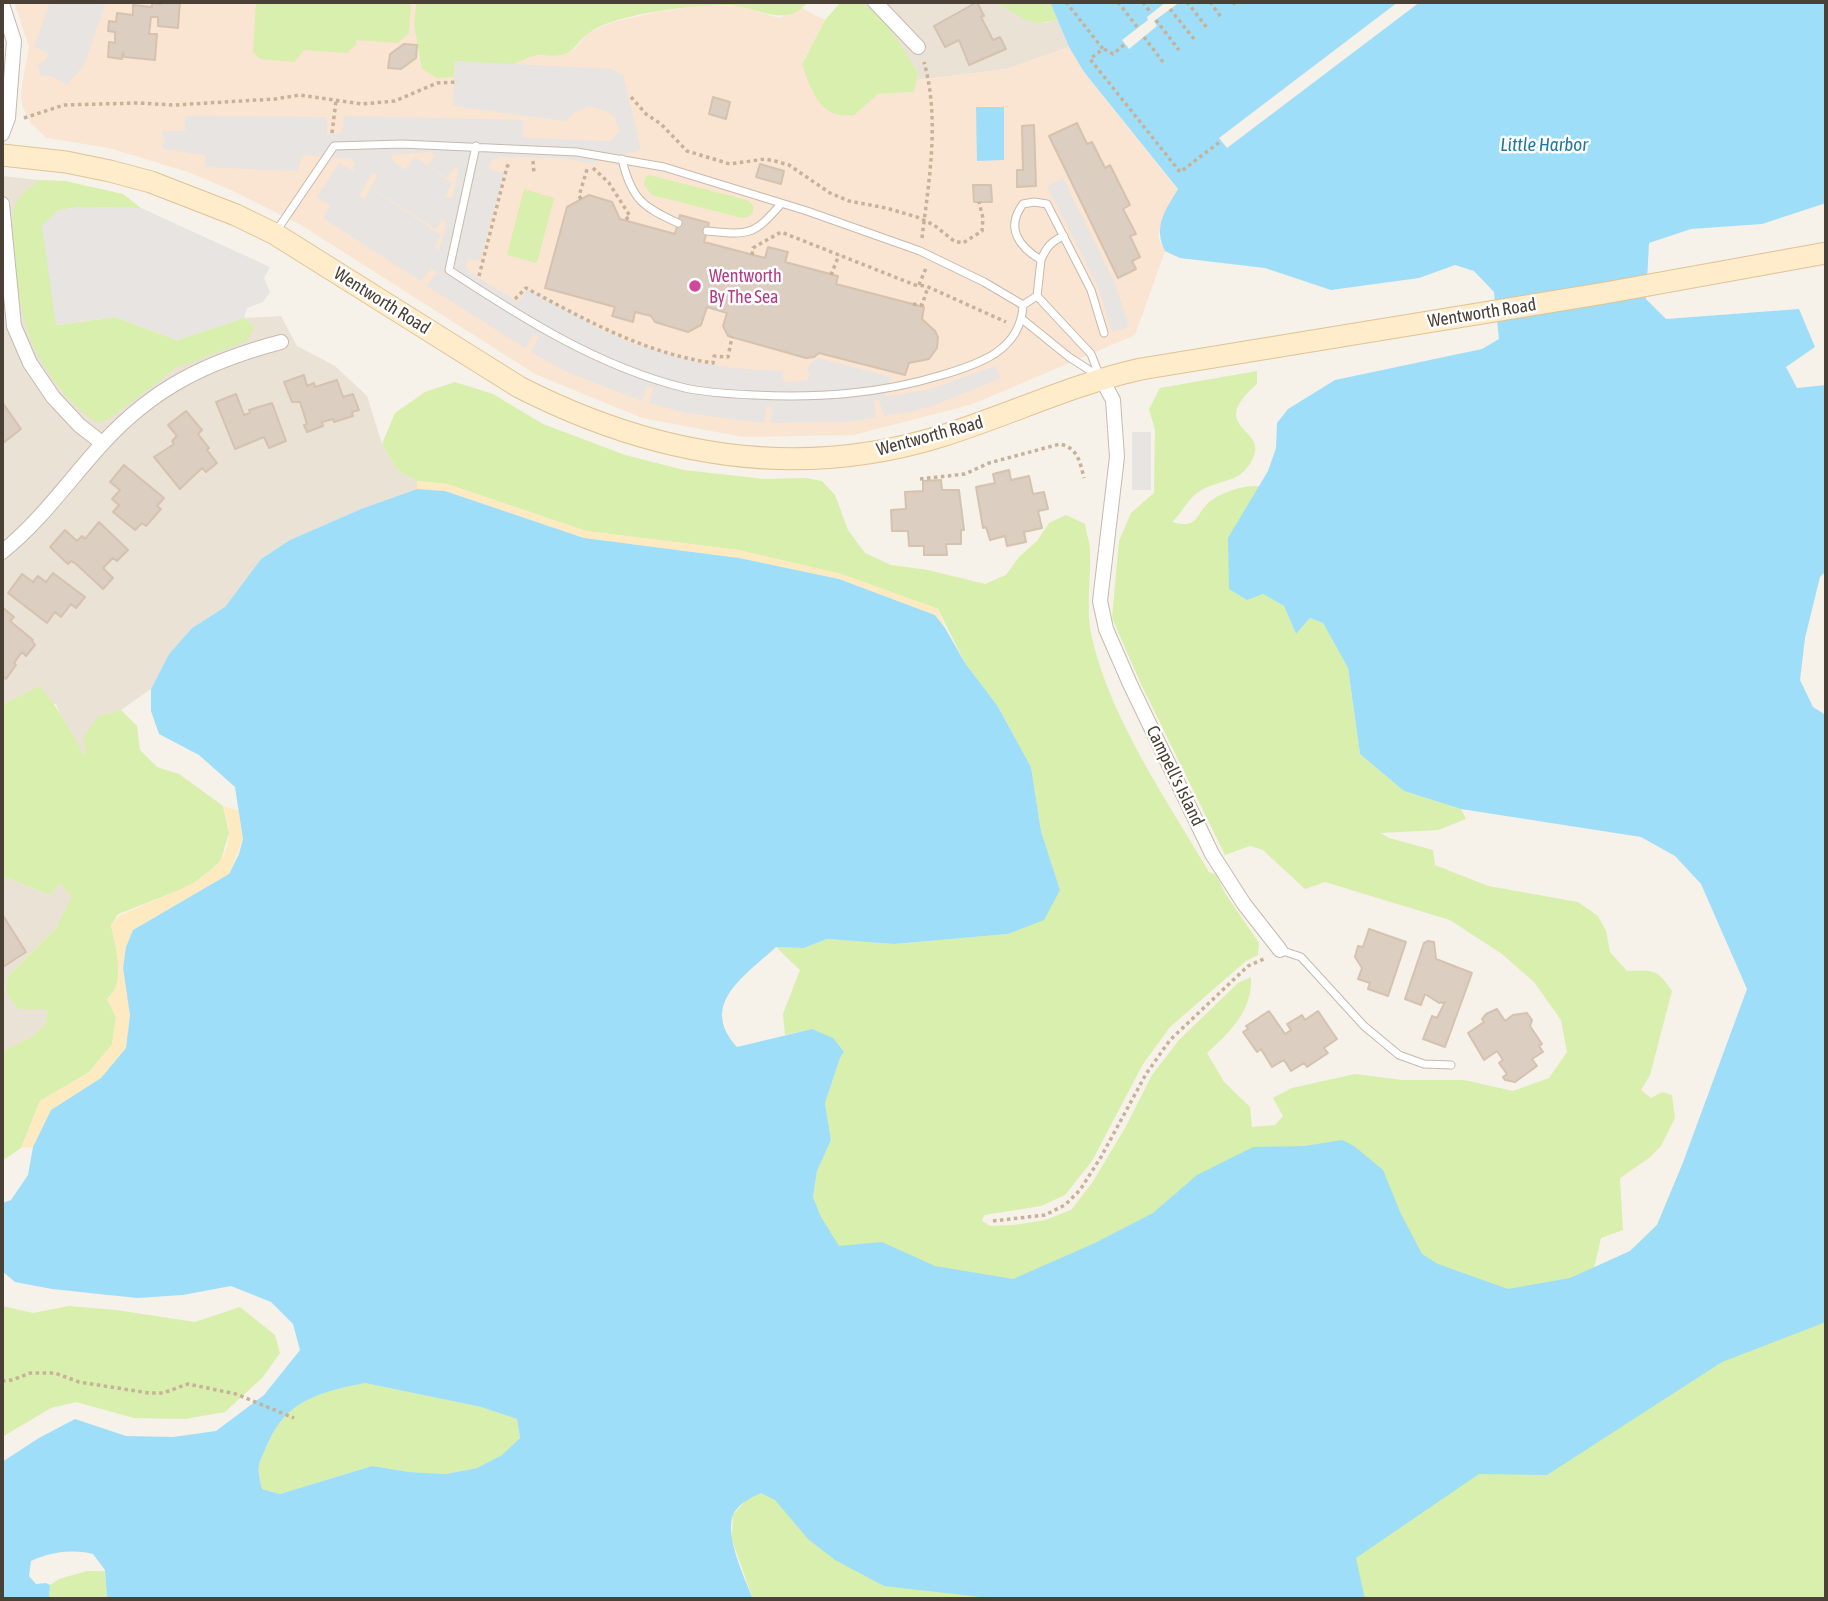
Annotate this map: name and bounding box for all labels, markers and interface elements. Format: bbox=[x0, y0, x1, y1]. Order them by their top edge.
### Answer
water label: Little Harbor bbox=[1500, 134, 1588, 156]
street label: Wentworth Road bbox=[330, 263, 434, 339]
place label: Wentworth By The Sea bbox=[709, 265, 782, 308]
marker: Wentworth By The Sea bbox=[687, 278, 703, 294]
street label: Wentworth Road bbox=[1426, 294, 1538, 332]
street label: Wentworth Road bbox=[874, 411, 986, 461]
street label: Campell's Island bbox=[1141, 722, 1209, 830]

